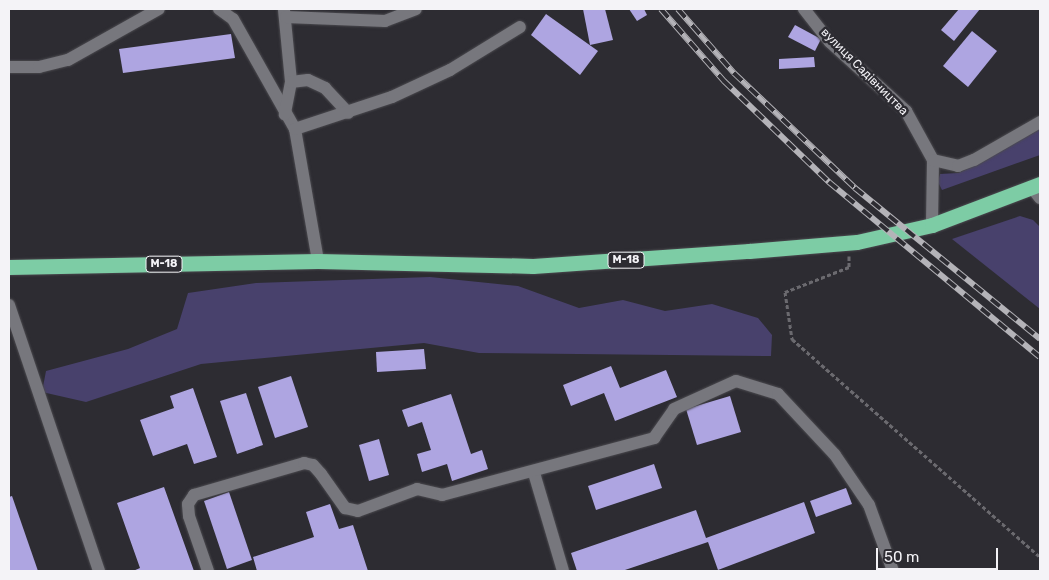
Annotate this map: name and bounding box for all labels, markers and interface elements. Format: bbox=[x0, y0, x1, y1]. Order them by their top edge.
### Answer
street label: вулиця Садівництва bbox=[818, 26, 910, 118]
road number: М-18 bbox=[607, 252, 645, 268]
road number: М-18 bbox=[145, 255, 183, 272]
scale bar bbox=[879, 538, 1002, 570]
text: 50 m bbox=[884, 548, 919, 566]

